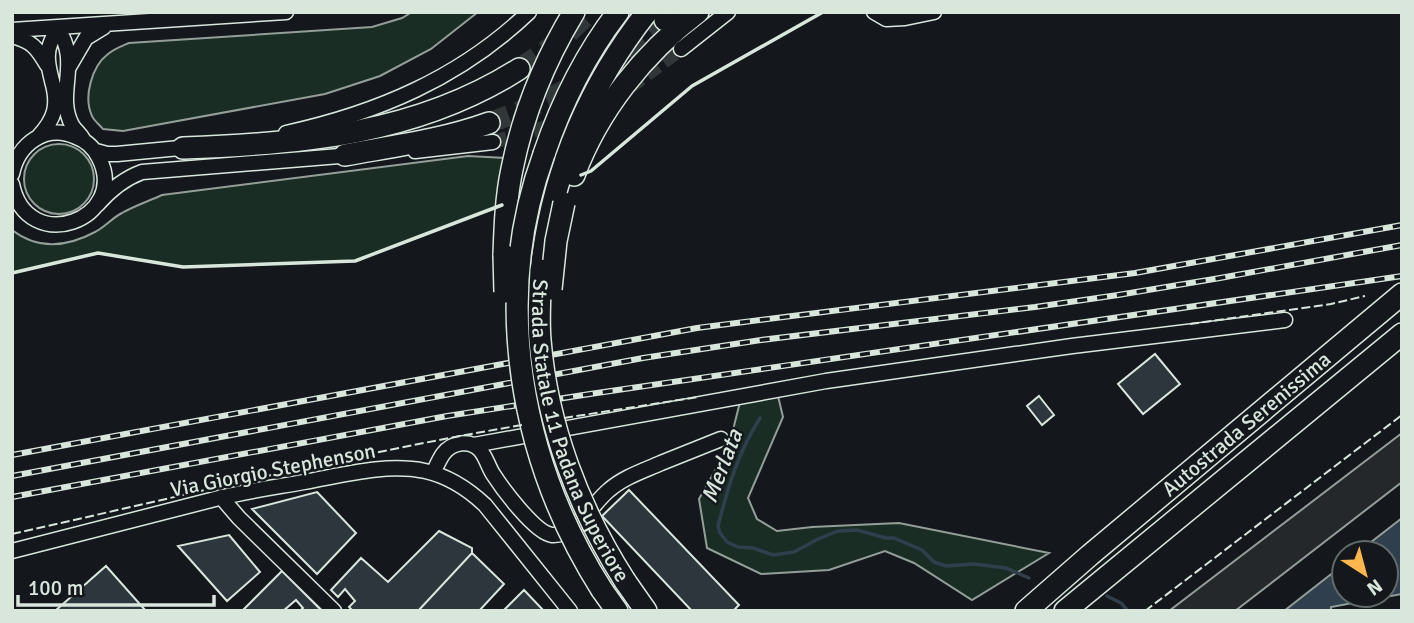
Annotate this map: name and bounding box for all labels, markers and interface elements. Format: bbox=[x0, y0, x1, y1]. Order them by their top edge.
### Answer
street label: Strada Statale 11 Padana Superiore bbox=[526, 278, 635, 587]
street label: Autostrada Serenissima bbox=[1157, 346, 1336, 502]
water label: Merlata bbox=[695, 424, 750, 507]
street label: Via Giorgio Stephenson bbox=[168, 437, 378, 503]
north arrow bbox=[1330, 539, 1400, 609]
scale bar bbox=[18, 564, 214, 608]
text: N bbox=[1362, 573, 1387, 601]
text: 100 m bbox=[28, 575, 83, 601]

